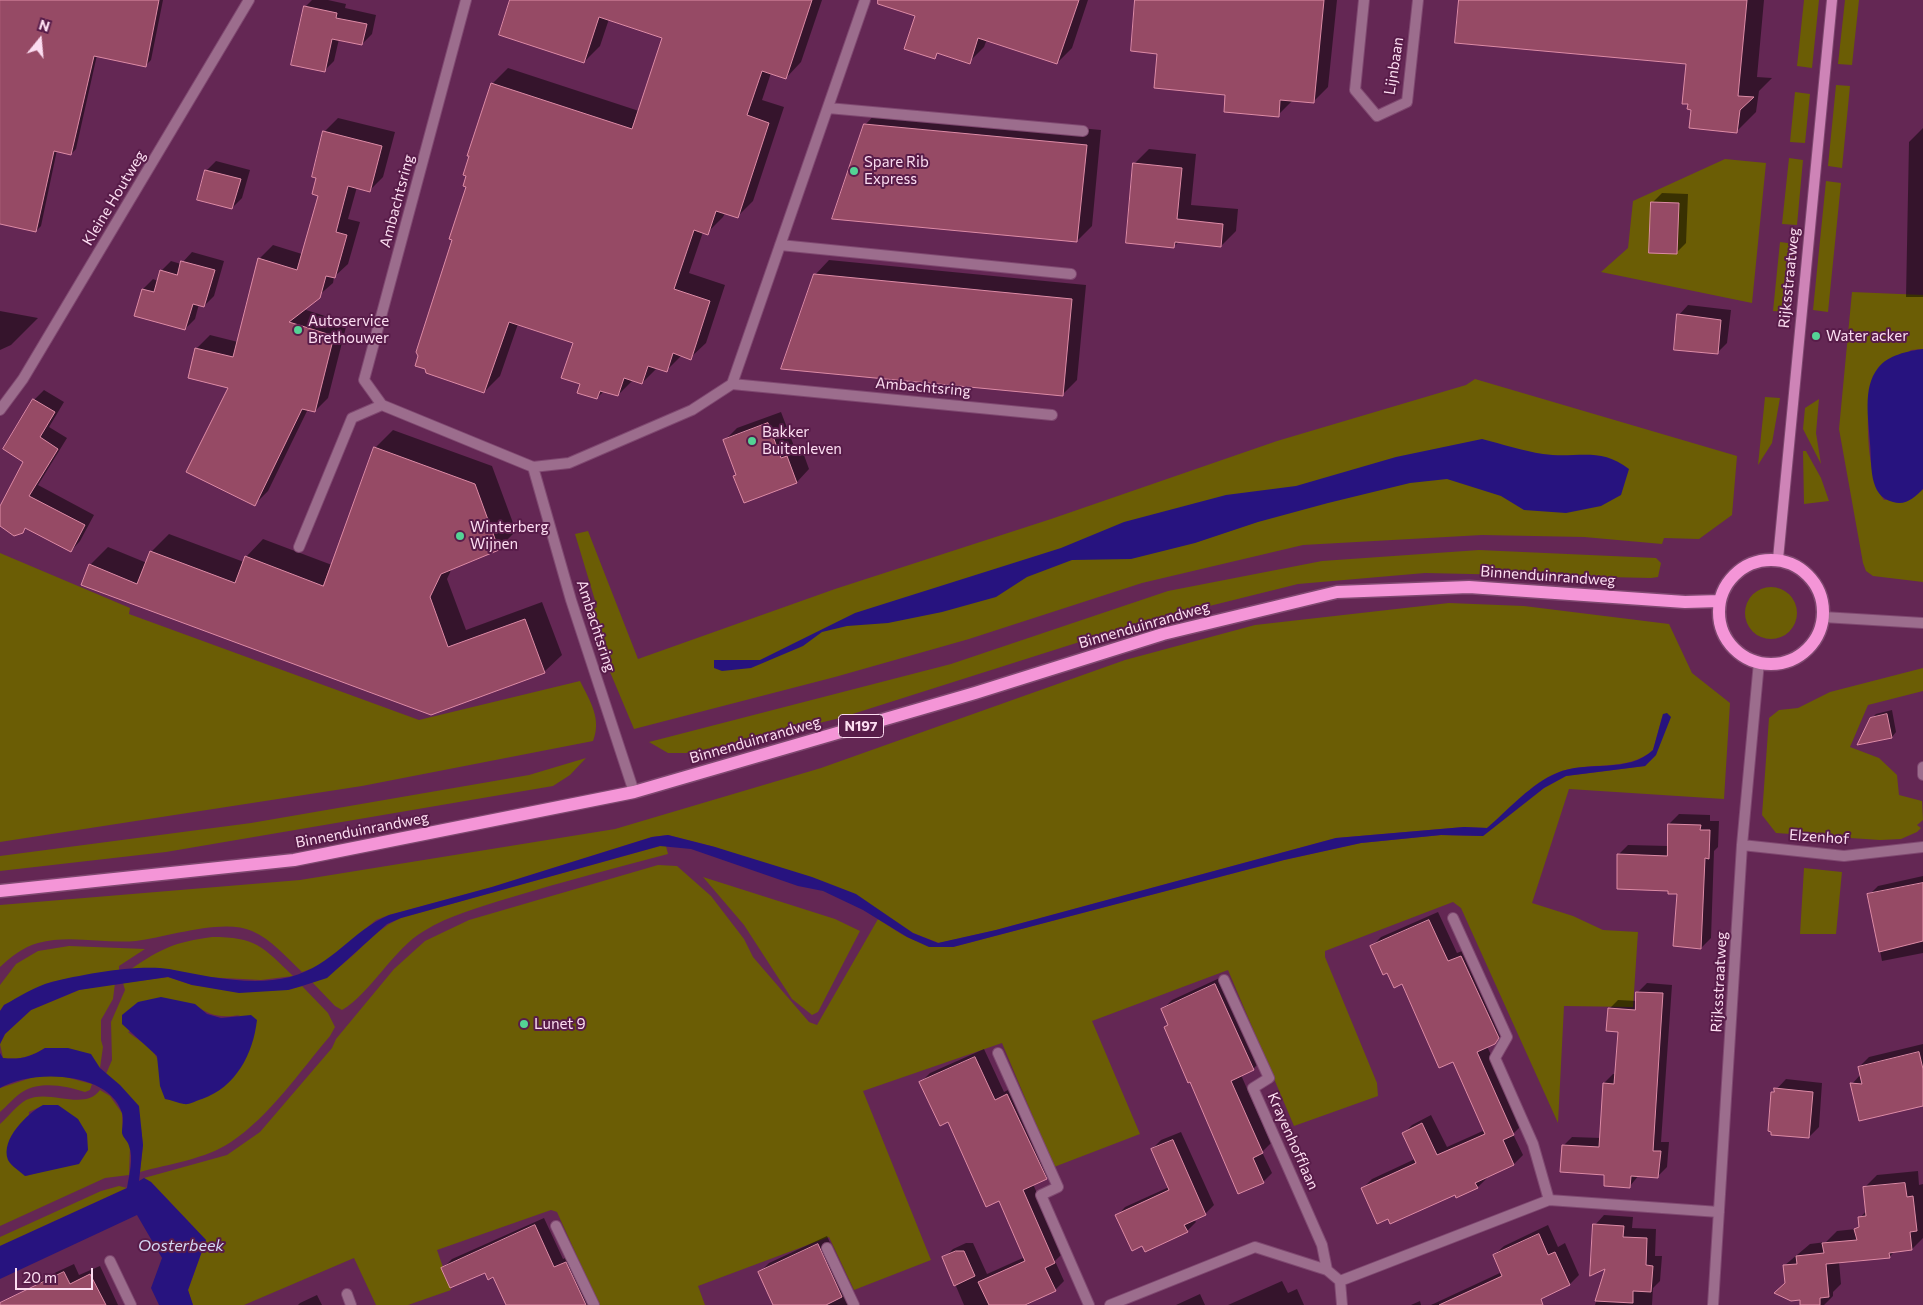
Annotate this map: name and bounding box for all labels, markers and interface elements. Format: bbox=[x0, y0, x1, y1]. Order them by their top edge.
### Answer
north arrow bbox=[15, 15, 65, 65]
text: N bbox=[37, 16, 52, 35]
street label: Lijnbaan bbox=[1381, 36, 1407, 96]
street label: Kleine Houtweg bbox=[79, 147, 149, 249]
street label: Ambachtsring bbox=[376, 152, 418, 250]
place label: Spare Rib Express bbox=[864, 153, 929, 188]
marker: Spare Rib Express bbox=[848, 165, 860, 177]
street label: Rijksstraatweg bbox=[1775, 227, 1803, 329]
place label: Autoservice Brethouwer bbox=[308, 312, 389, 347]
marker: Autoservice Brethouwer bbox=[292, 324, 304, 336]
place label: Water acker bbox=[1826, 327, 1908, 345]
marker: Water acker bbox=[1810, 330, 1822, 342]
street label: Ambachtsring bbox=[875, 374, 971, 400]
place label: Bakker Buitenleven bbox=[762, 423, 842, 458]
marker: Bakker Buitenleven bbox=[746, 435, 758, 447]
place label: Winterberg Wijnen bbox=[470, 518, 549, 553]
marker: Winterberg Wijnen bbox=[454, 530, 466, 542]
street label: Binnenduinrandweg bbox=[1480, 562, 1616, 590]
street label: Ambachtsring bbox=[573, 578, 619, 674]
street label: Binnenduinrandweg bbox=[1076, 598, 1212, 652]
street label: Binnenduinrandweg bbox=[687, 713, 823, 767]
road number: N197 bbox=[838, 714, 884, 738]
street label: Binnenduinrandweg bbox=[294, 808, 430, 852]
street label: Elzenhof bbox=[1788, 826, 1850, 848]
street label: Rijksstraatweg bbox=[1707, 931, 1731, 1033]
place label: Lunet 9 bbox=[534, 1015, 585, 1033]
marker: Lunet 9 bbox=[518, 1018, 530, 1030]
street label: Krayenhofflaan bbox=[1263, 1090, 1323, 1192]
water label: Oosterbeek bbox=[138, 1236, 224, 1256]
scale bar bbox=[18, 1258, 95, 1290]
text: 20 m bbox=[23, 1268, 57, 1286]

